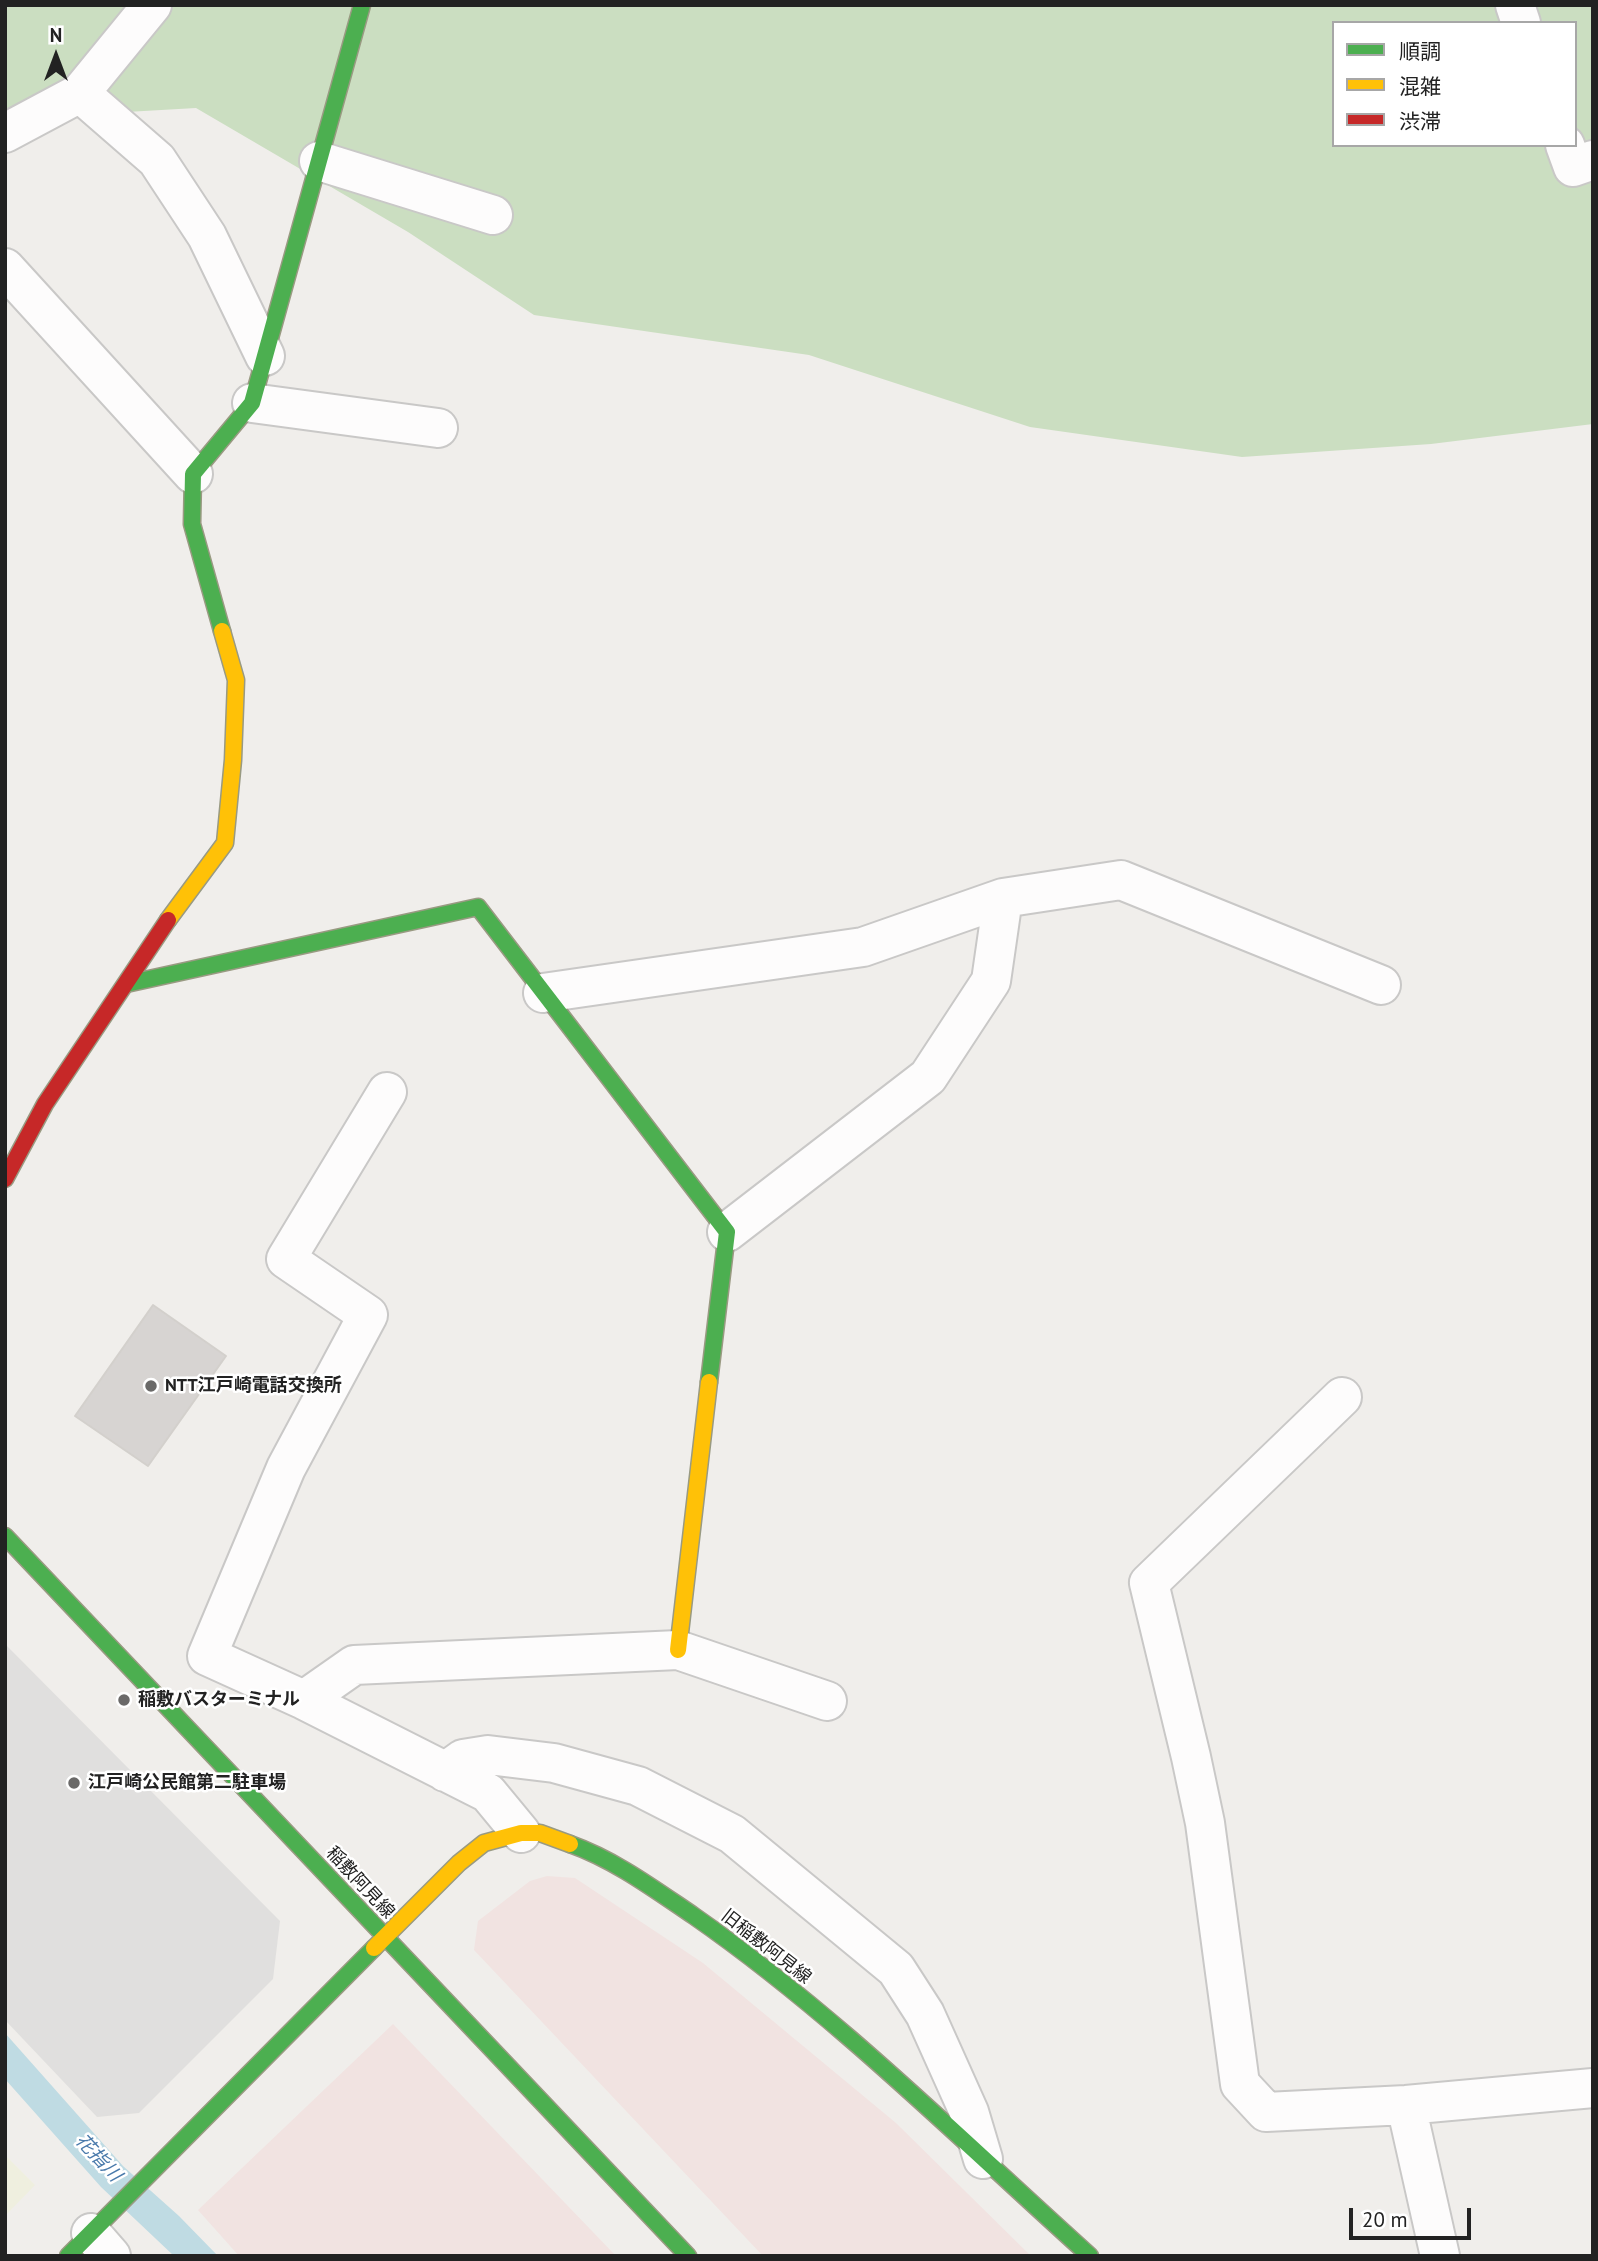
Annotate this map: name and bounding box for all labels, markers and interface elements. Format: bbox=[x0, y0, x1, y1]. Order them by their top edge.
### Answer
north arrow bbox=[21, 21, 91, 91]
legend bbox=[1332, 21, 1577, 147]
text: N bbox=[50, 23, 62, 47]
text: 順調 bbox=[1399, 38, 1441, 65]
text: 混雑 bbox=[1399, 73, 1441, 100]
text: 渋滞 bbox=[1399, 108, 1441, 135]
place label: NTT江戸崎電話交換所 bbox=[165, 1375, 342, 1397]
marker: NTT江戸崎電話交換所 bbox=[143, 1378, 159, 1394]
place label: 稲敷バスターミナル bbox=[138, 1689, 300, 1711]
marker: 稲敷バスターミナル bbox=[116, 1692, 132, 1708]
place label: 江戸崎公民館第二駐車場 bbox=[88, 1772, 286, 1794]
marker: 江戸崎公民館第二駐車場 bbox=[66, 1775, 82, 1791]
street label: 稲敷阿見線 bbox=[321, 1843, 399, 1923]
street label: 旧稲敷阿見線 bbox=[717, 1905, 815, 1989]
water label: 花指川 bbox=[70, 2129, 126, 2187]
scale bar bbox=[1353, 2194, 1476, 2238]
text: 20 m bbox=[1362, 2206, 1408, 2233]

